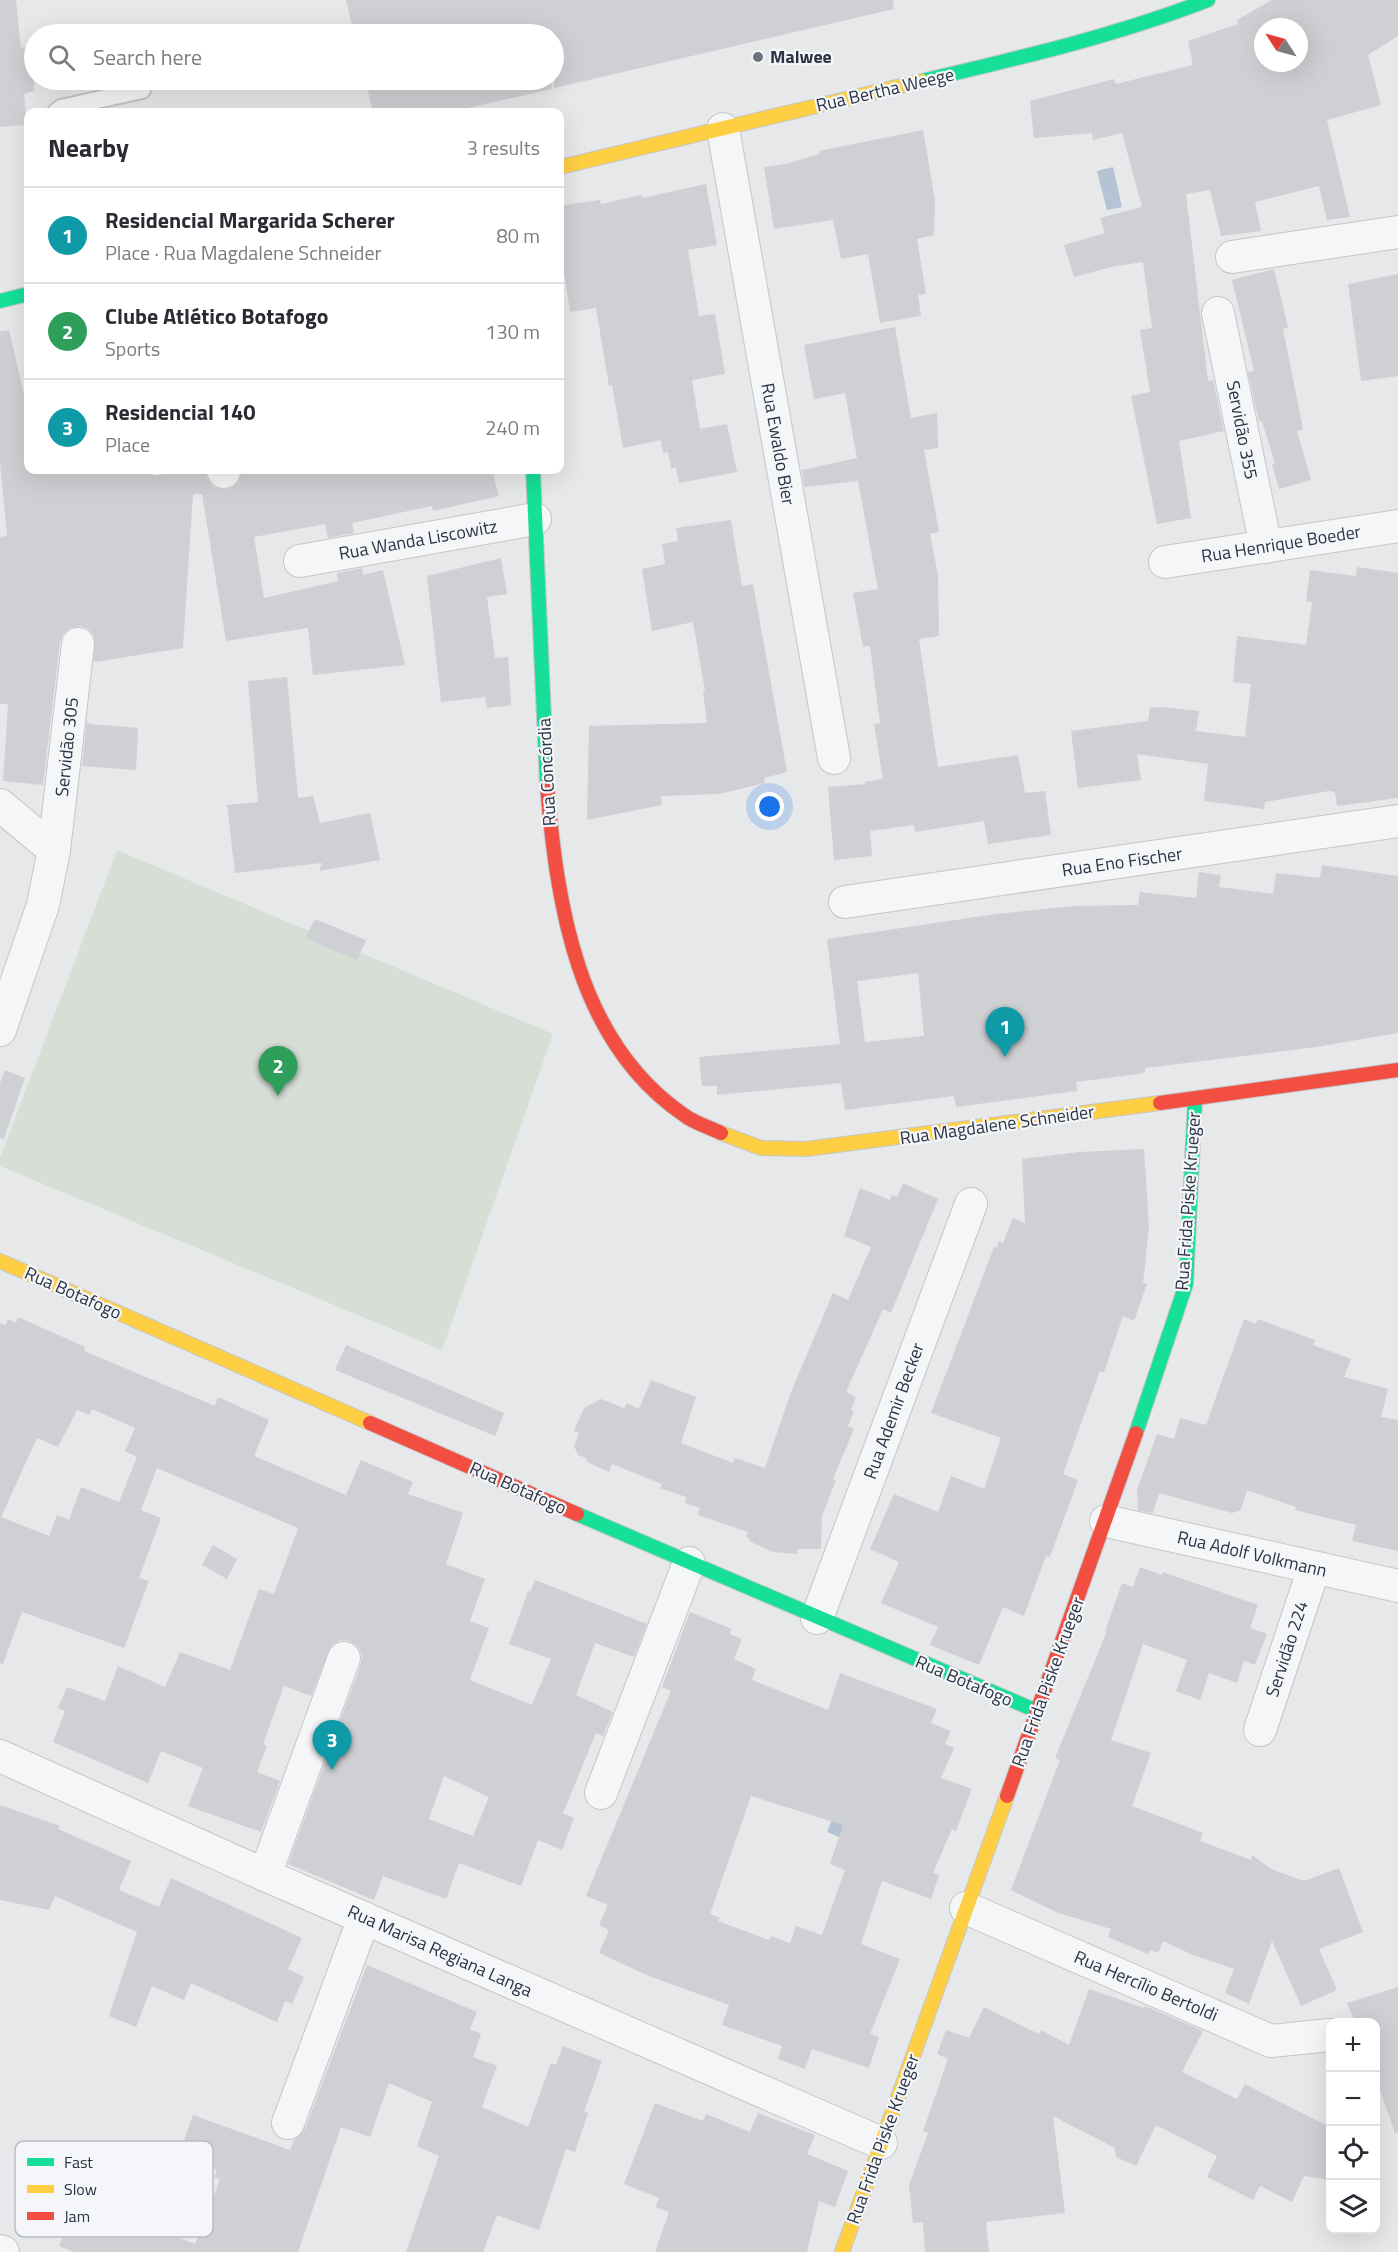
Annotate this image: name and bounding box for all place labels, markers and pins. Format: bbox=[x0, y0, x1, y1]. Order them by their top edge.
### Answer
place label: Malwee bbox=[770, 43, 832, 70]
marker: Malwee bbox=[751, 50, 765, 64]
pin: 1 bbox=[986, 1008, 1024, 1057]
pin: 2 bbox=[258, 1046, 298, 1096]
pin: 3 bbox=[312, 1720, 352, 1770]

